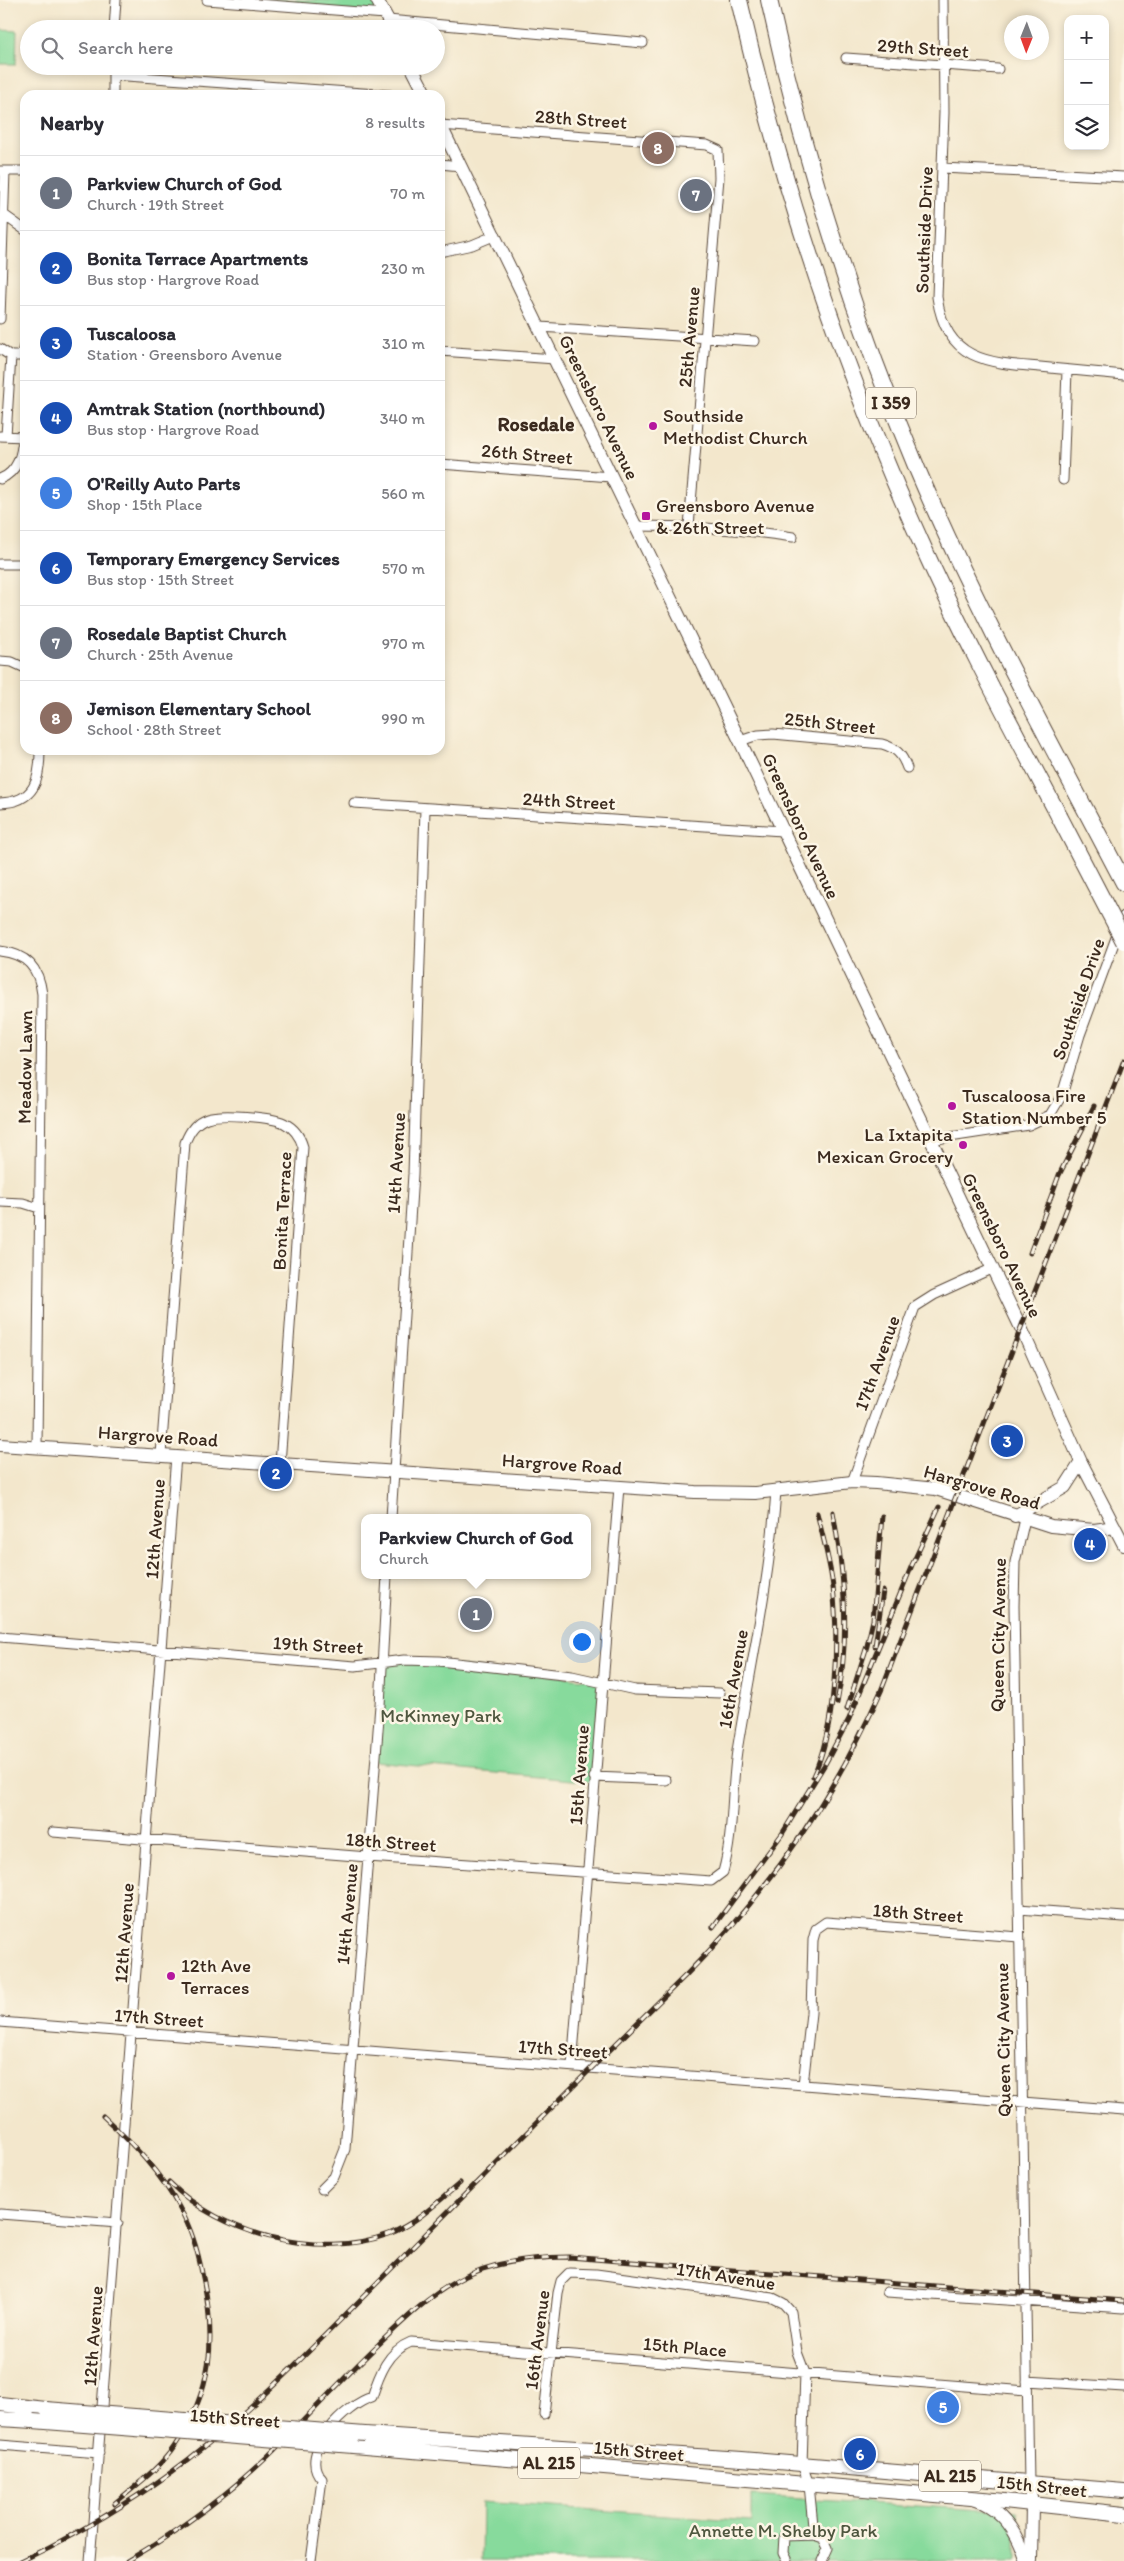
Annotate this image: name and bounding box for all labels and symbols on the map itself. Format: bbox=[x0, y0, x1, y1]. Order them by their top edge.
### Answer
north arrow bbox=[1004, 15, 1049, 60]
street label: 29th Street bbox=[876, 33, 970, 63]
street label: 28th Street bbox=[534, 104, 628, 134]
pin: 8 bbox=[642, 129, 674, 167]
street label: Southside Drive bbox=[910, 166, 938, 294]
pin: 7 bbox=[680, 176, 712, 214]
street label: 25th Avenue bbox=[673, 285, 705, 389]
street label: Greensboro Avenue bbox=[554, 331, 644, 483]
road number: I 359 bbox=[866, 388, 916, 418]
place label: Southside Methodist Church bbox=[663, 404, 808, 449]
district label: Rosedale bbox=[498, 412, 575, 436]
marker: Southside Methodist Church bbox=[647, 420, 659, 432]
street label: 26th Street bbox=[480, 439, 574, 469]
place label: Greensboro Avenue & 26th Street bbox=[656, 494, 814, 539]
marker: Greensboro Avenue & 26th Street bbox=[640, 510, 652, 522]
street label: 25th Street bbox=[783, 707, 877, 739]
street label: Greensboro Avenue bbox=[757, 749, 845, 903]
street label: 24th Street bbox=[522, 787, 616, 815]
street label: Southside Drive bbox=[1046, 935, 1110, 1063]
street label: Meadow Lawn bbox=[13, 1010, 37, 1124]
place label: Tuscaloosa Fire Station Number 5 bbox=[962, 1084, 1106, 1129]
marker: Tuscaloosa Fire Station Number 5 bbox=[946, 1100, 958, 1112]
street label: 14th Avenue bbox=[382, 1112, 410, 1214]
place label: La Ixtapita Mexican Grocery bbox=[817, 1123, 953, 1168]
marker: La Ixtapita Mexican Grocery bbox=[957, 1139, 969, 1151]
street label: Bonita Terrace bbox=[267, 1151, 297, 1271]
street label: Greensboro Avenue bbox=[957, 1169, 1047, 1321]
street label: 17th Avenue bbox=[849, 1312, 905, 1414]
street label: Hargrove Road bbox=[97, 1420, 219, 1452]
pin: 3 bbox=[991, 1422, 1023, 1460]
street label: Hargrove Road bbox=[501, 1448, 623, 1480]
pin: 2 bbox=[260, 1454, 292, 1492]
street label: Hargrove Road bbox=[921, 1459, 1043, 1515]
street label: 12th Avenue bbox=[140, 1478, 170, 1580]
pin: 4 bbox=[1074, 1525, 1106, 1563]
street label: Queen City Avenue bbox=[985, 1558, 1011, 1712]
pin: 1 bbox=[460, 1595, 492, 1633]
street label: 16th Avenue bbox=[713, 1628, 753, 1730]
your location bbox=[569, 1629, 595, 1655]
street label: 19th Street bbox=[272, 1631, 364, 1659]
park label: McKinney Park bbox=[380, 1704, 502, 1727]
street label: 15th Avenue bbox=[564, 1724, 594, 1826]
street label: 18th Street bbox=[345, 1827, 437, 1857]
street label: 14th Avenue bbox=[331, 1862, 363, 1966]
street label: 12th Avenue bbox=[109, 1882, 139, 1984]
street label: 18th Street bbox=[872, 1898, 964, 1928]
place label: 12th Ave Terraces bbox=[181, 1954, 251, 1999]
street label: Queen City Avenue bbox=[990, 1963, 1016, 2117]
marker: 12th Ave Terraces bbox=[165, 1970, 177, 1982]
street label: 17th Street bbox=[113, 2003, 205, 2033]
street label: 17th Street bbox=[517, 2034, 609, 2064]
street label: 17th Avenue bbox=[675, 2257, 777, 2295]
street label: 12th Avenue bbox=[78, 2285, 108, 2387]
street label: 16th Avenue bbox=[519, 2289, 555, 2391]
street label: 15th Place bbox=[642, 2332, 728, 2362]
pin: 5 bbox=[927, 2388, 959, 2426]
street label: 15th Street bbox=[189, 2403, 281, 2433]
pin: 6 bbox=[844, 2435, 876, 2473]
street label: 15th Street bbox=[593, 2436, 685, 2466]
road number: AL 215 bbox=[518, 2448, 580, 2478]
road number: AL 215 bbox=[919, 2460, 981, 2492]
street label: 15th Street bbox=[996, 2470, 1088, 2502]
park label: Annette M. Shelby Park bbox=[689, 2519, 877, 2542]

